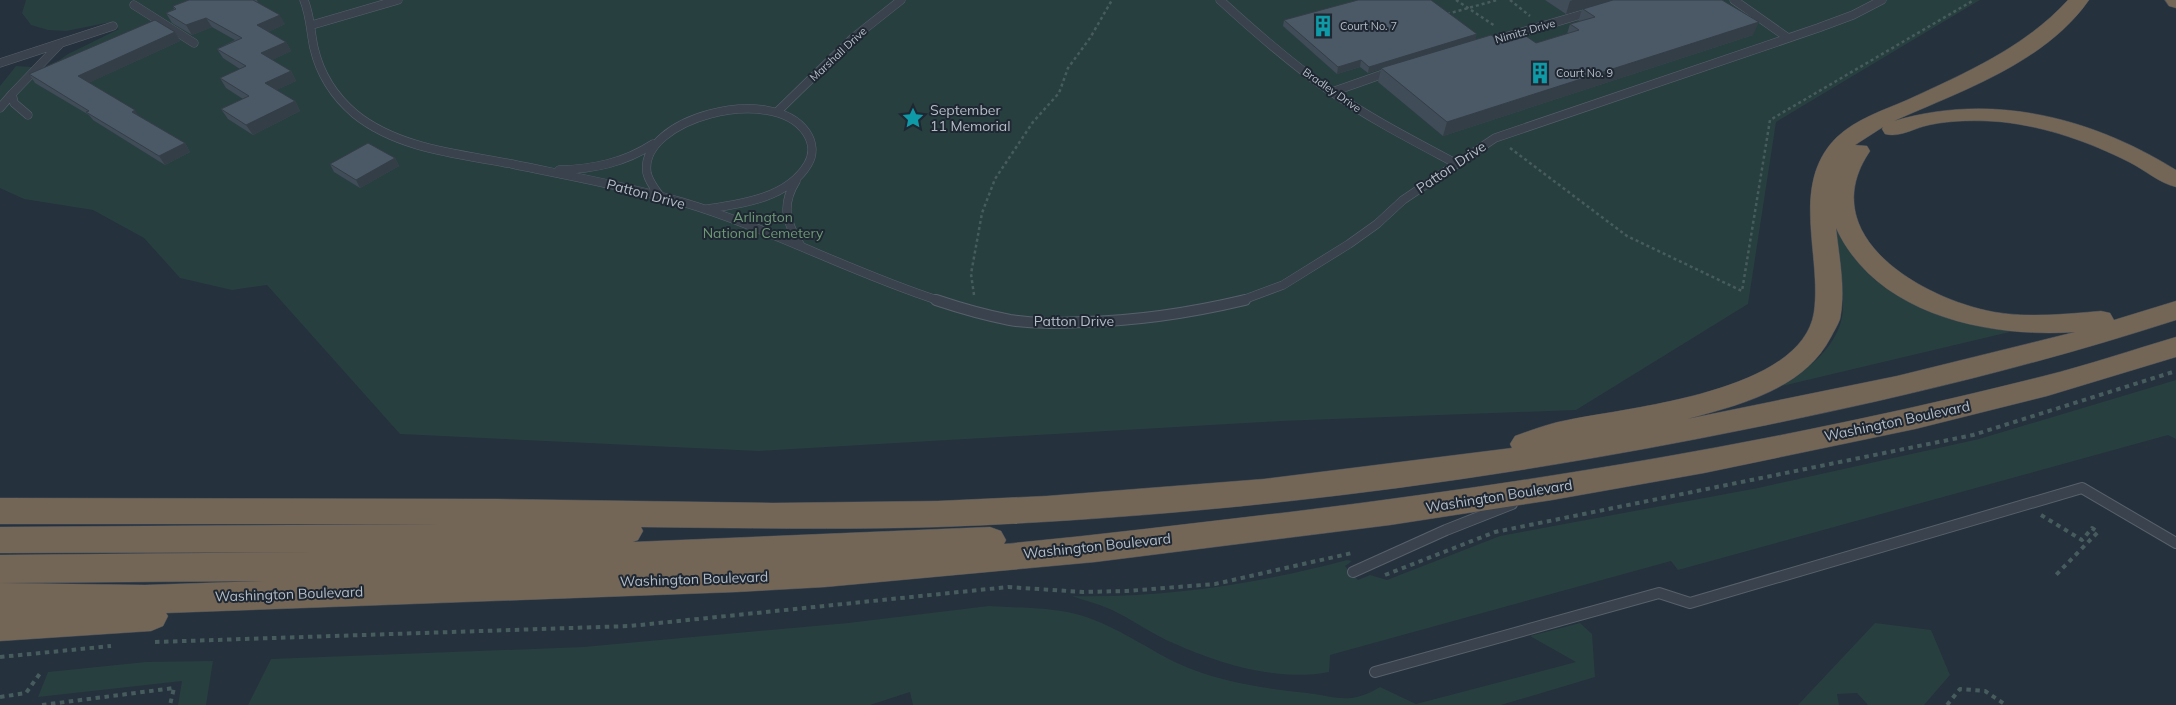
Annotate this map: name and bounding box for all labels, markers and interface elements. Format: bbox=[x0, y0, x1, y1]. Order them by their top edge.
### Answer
building icon: Court No. 7 bbox=[1310, 13, 1336, 39]
street label: Nimitz Drive bbox=[1493, 16, 1557, 46]
place label: Court No. 7 bbox=[1340, 19, 1397, 33]
street label: Marshall Drive bbox=[806, 24, 870, 84]
building icon: Court No. 9 bbox=[1527, 60, 1553, 86]
street label: Bradley Drive bbox=[1300, 65, 1364, 115]
place label: Court No. 9 bbox=[1556, 66, 1613, 80]
place label: September 11 Memorial bbox=[930, 101, 1011, 135]
place icon: September 11 Memorial bbox=[900, 105, 926, 131]
street label: Patton Drive bbox=[1413, 137, 1489, 197]
street label: Patton Drive bbox=[605, 175, 687, 213]
park label: Arlington National Cemetery bbox=[703, 208, 824, 242]
street label: Patton Drive bbox=[1034, 312, 1114, 330]
street label: Washington Boulevard bbox=[1822, 397, 1972, 445]
street label: Washington Boulevard bbox=[1424, 475, 1574, 517]
street label: Washington Boulevard bbox=[1022, 529, 1172, 563]
street label: Washington Boulevard bbox=[619, 567, 769, 591]
street label: Washington Boulevard bbox=[214, 582, 364, 606]

